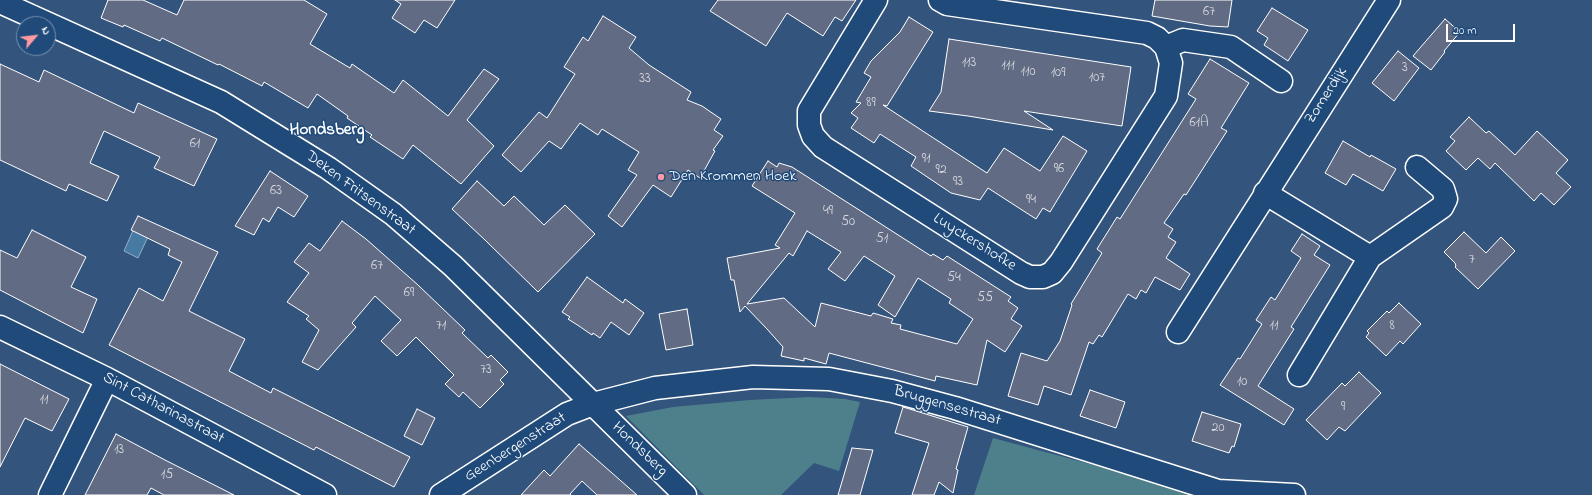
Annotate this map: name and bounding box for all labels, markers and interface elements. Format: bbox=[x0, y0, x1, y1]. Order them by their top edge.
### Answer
house number: 67 bbox=[1203, 5, 1215, 21]
north arrow bbox=[16, 16, 56, 56]
scale bar bbox=[1448, 16, 1517, 42]
text: 20 m bbox=[1453, 22, 1476, 40]
text: N bbox=[37, 24, 55, 38]
house number: 113 bbox=[962, 56, 976, 72]
house number: 111 bbox=[1001, 59, 1015, 75]
house number: 3 bbox=[1402, 61, 1408, 77]
street label: Zomerdijk bbox=[1302, 64, 1352, 128]
house number: 110 bbox=[1021, 65, 1035, 81]
house number: 109 bbox=[1051, 66, 1065, 82]
house number: 107 bbox=[1089, 71, 1105, 87]
house number: 33 bbox=[639, 72, 651, 88]
house number: 89 bbox=[866, 96, 876, 112]
house number: 61A bbox=[1189, 116, 1209, 132]
district label: Hondsberg bbox=[290, 121, 364, 141]
house number: 61 bbox=[190, 137, 200, 153]
street label: Deken Fritsenstraat bbox=[301, 148, 419, 240]
house number: 91 bbox=[922, 152, 930, 168]
house number: 96 bbox=[1054, 162, 1064, 178]
house number: 92 bbox=[935, 163, 947, 179]
place label: Den Krommen Hoek bbox=[669, 167, 797, 187]
marker: Den Krommen Hoek bbox=[656, 172, 666, 182]
house number: 93 bbox=[953, 175, 963, 191]
house number: 63 bbox=[270, 184, 282, 200]
house number: 94 bbox=[1026, 193, 1036, 209]
house number: 49 bbox=[823, 204, 833, 220]
street label: Luyckershofke bbox=[929, 210, 1019, 276]
house number: 50 bbox=[841, 215, 855, 231]
house number: 51 bbox=[876, 232, 888, 248]
house number: 7 bbox=[1469, 253, 1475, 269]
house number: 67 bbox=[371, 259, 383, 275]
house number: 54 bbox=[947, 271, 961, 287]
house number: 69 bbox=[404, 286, 414, 302]
house number: 55 bbox=[977, 291, 993, 307]
house number: 71 bbox=[436, 319, 446, 335]
house number: 11 bbox=[1270, 319, 1278, 335]
house number: 8 bbox=[1389, 319, 1395, 335]
house number: 73 bbox=[480, 363, 492, 379]
street label: Sint Catharinastraat bbox=[99, 369, 227, 449]
house number: 10 bbox=[1237, 375, 1247, 391]
street label: Bruggensestraat bbox=[891, 383, 1003, 431]
house number: 11 bbox=[40, 393, 48, 409]
house number: 9 bbox=[1341, 400, 1345, 416]
street label: Geenbergenstraat bbox=[462, 409, 570, 487]
street label: Hondsberg bbox=[607, 419, 671, 481]
house number: 20 bbox=[1211, 421, 1225, 437]
house number: 13 bbox=[114, 443, 124, 459]
house number: 15 bbox=[161, 468, 173, 484]

